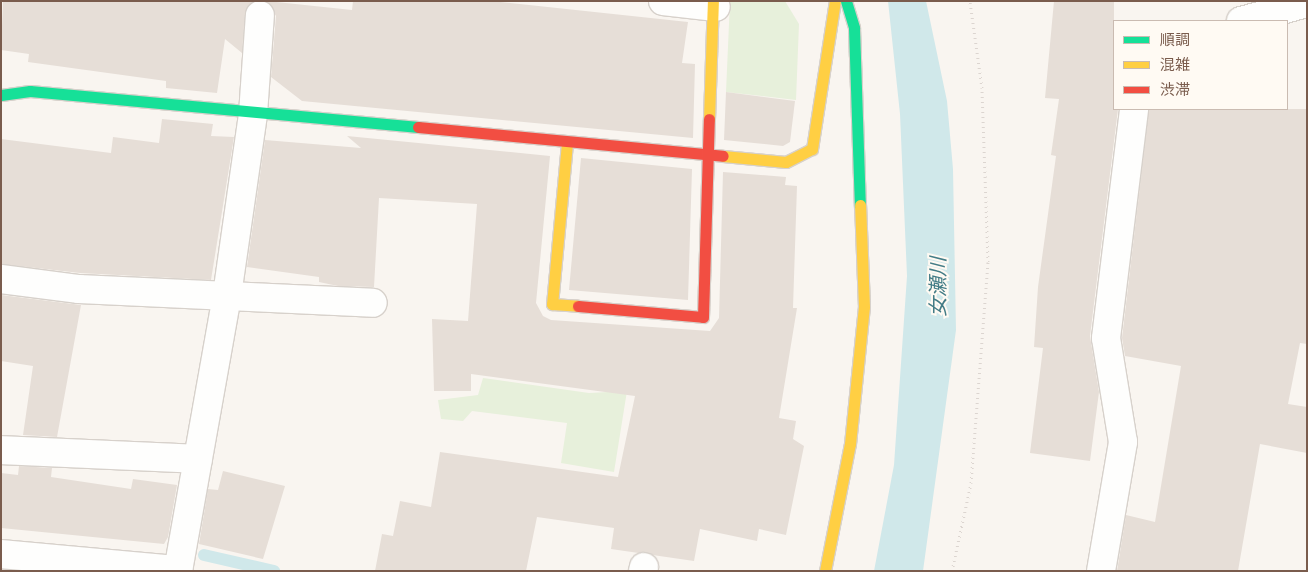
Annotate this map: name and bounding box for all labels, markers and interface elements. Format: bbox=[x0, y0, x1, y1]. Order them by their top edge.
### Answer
legend bbox=[1113, 20, 1288, 110]
text: 順調 bbox=[1160, 28, 1190, 51]
text: 混雑 bbox=[1160, 53, 1190, 76]
text: 渋滞 bbox=[1160, 78, 1190, 101]
water label: 女瀬川 bbox=[925, 257, 949, 317]

